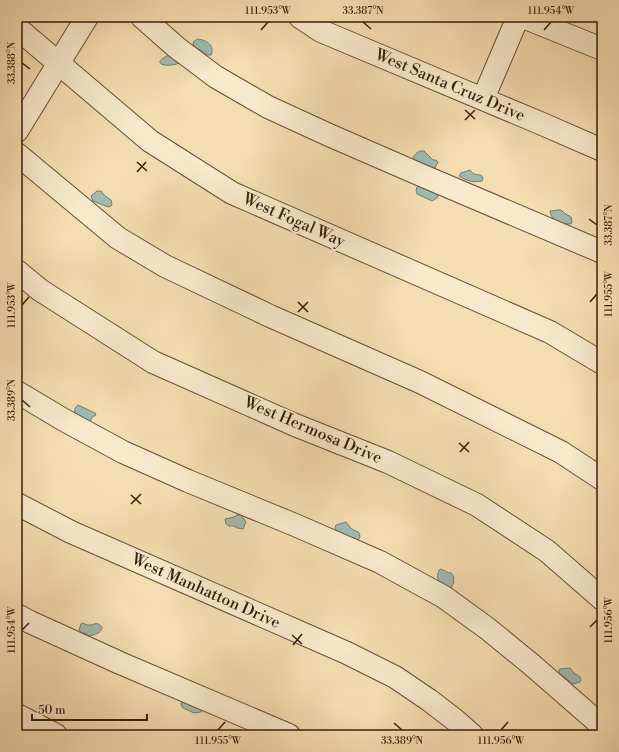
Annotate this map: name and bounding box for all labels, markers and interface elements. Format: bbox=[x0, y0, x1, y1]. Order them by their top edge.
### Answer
text: 111.953°W bbox=[245, 5, 292, 17]
text: 33.387°N bbox=[343, 5, 384, 17]
text: 111.954°W bbox=[528, 5, 575, 17]
text: 33.388°N bbox=[6, 41, 18, 84]
street label: West Santa Cruz Drive bbox=[371, 44, 528, 126]
street label: West Fogal Way bbox=[239, 188, 348, 252]
text: 33.387°N bbox=[603, 204, 615, 245]
text: 111.955°W bbox=[603, 270, 615, 317]
text: 111.953°W bbox=[6, 281, 18, 328]
text: 33.389°N bbox=[6, 378, 18, 421]
street label: West Hermosa Drive bbox=[240, 392, 385, 468]
street label: West Manhatton Drive bbox=[128, 549, 284, 633]
text: 111.956°W bbox=[603, 596, 615, 643]
text: 111.954°W bbox=[6, 606, 18, 653]
scale bar bbox=[32, 696, 147, 722]
text: 50 m bbox=[38, 703, 66, 718]
text: 111.955°W bbox=[195, 735, 242, 747]
text: 33.389°N bbox=[381, 735, 424, 747]
text: 111.956°W bbox=[478, 735, 525, 747]

